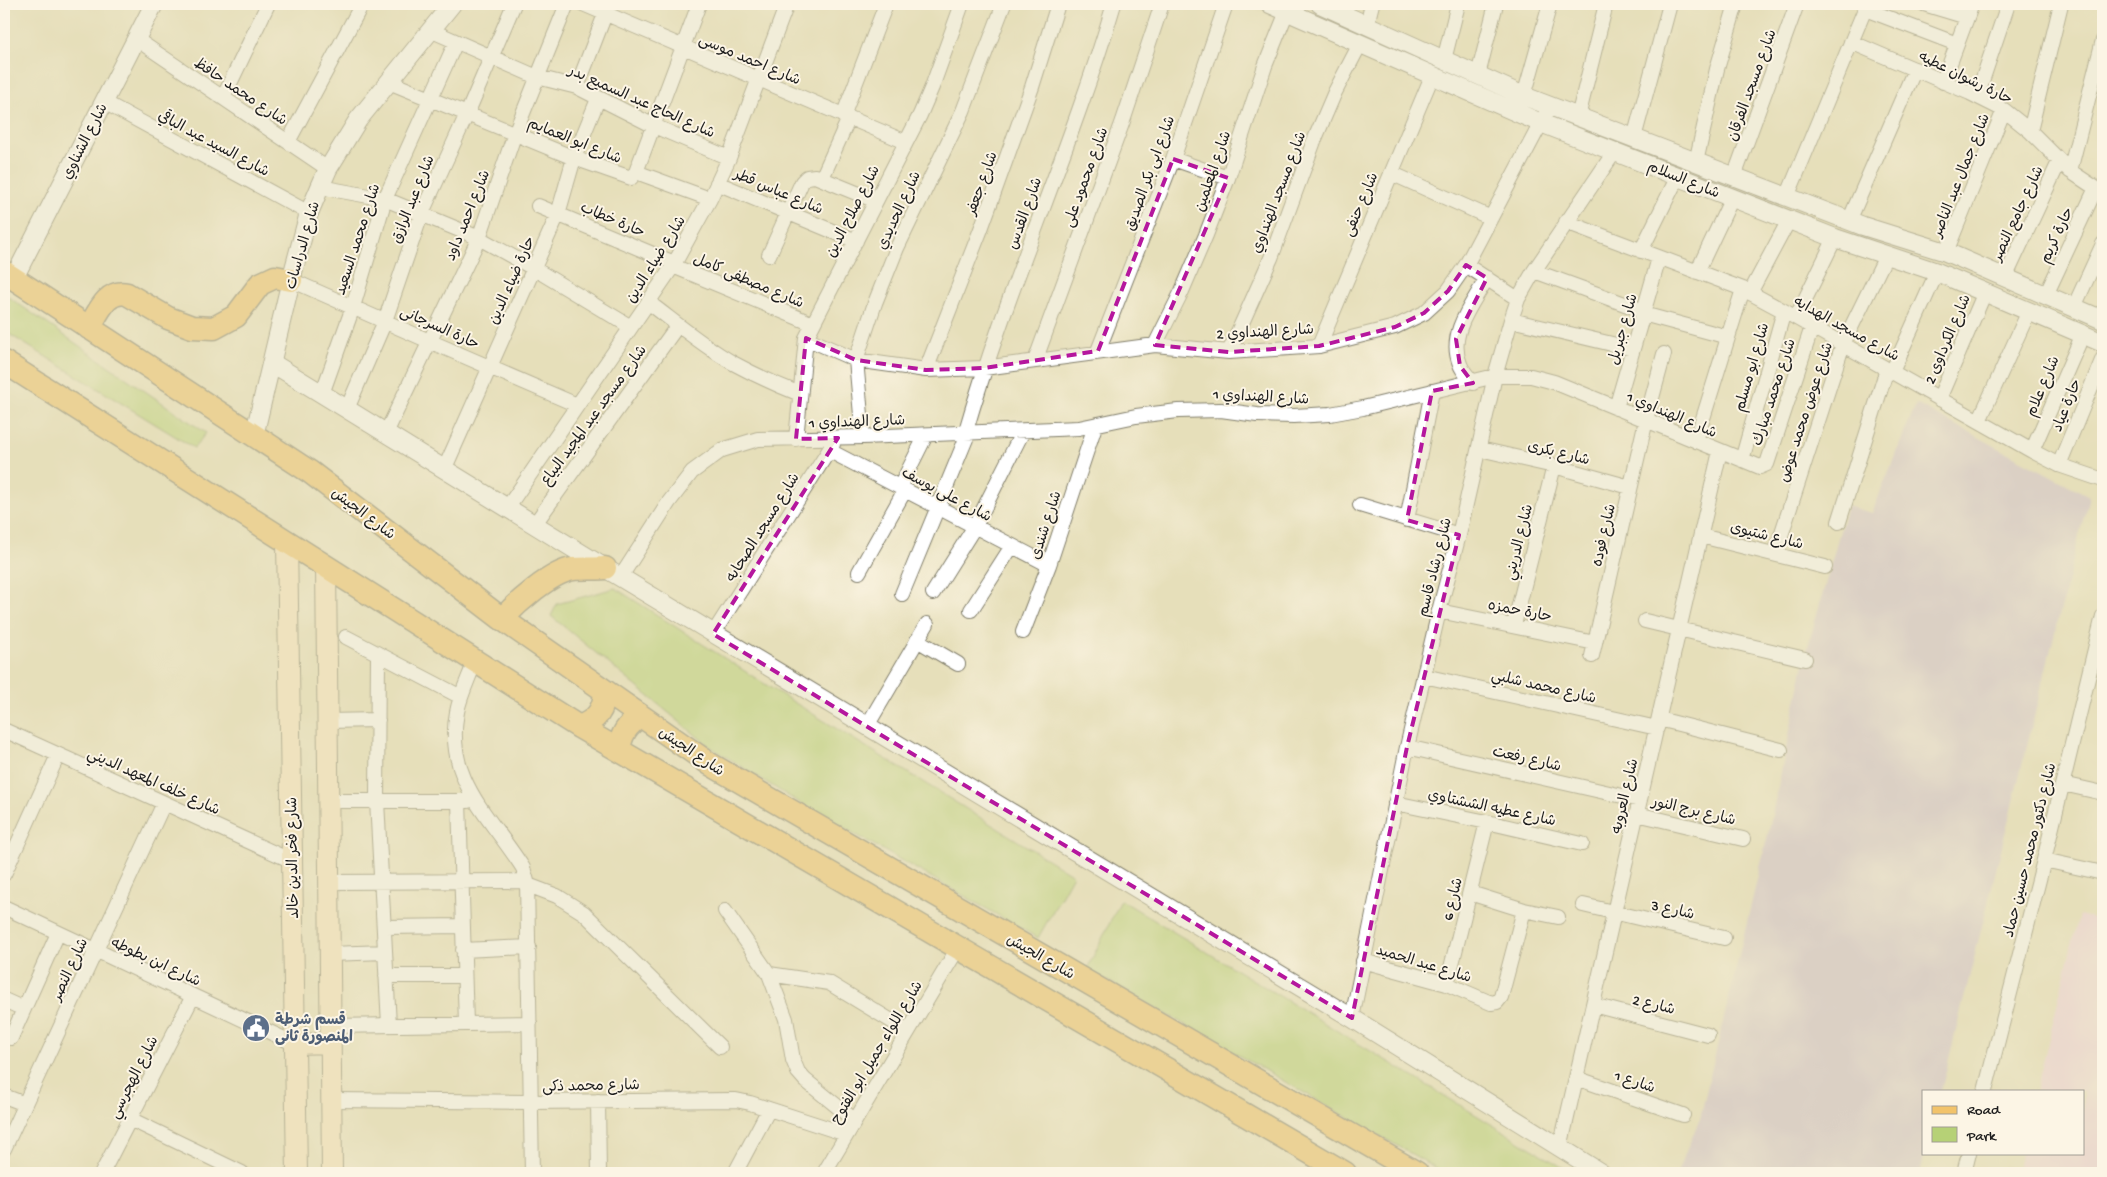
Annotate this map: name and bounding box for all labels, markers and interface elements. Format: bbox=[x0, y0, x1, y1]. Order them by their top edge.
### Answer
street label: شارع مسجد الفرقان bbox=[1724, 27, 1782, 144]
street label: شارع احمد موسى bbox=[696, 31, 803, 90]
street label: حارة رشوان عطيه bbox=[1915, 48, 2015, 109]
street label: شارع محمد حافظ bbox=[190, 55, 290, 131]
street label: شارع الحاج عبد السميع بدر bbox=[564, 62, 717, 143]
street label: شارع الشناوي bbox=[59, 101, 113, 183]
street label: شارع السيد عبد الباقي bbox=[154, 104, 274, 182]
street label: شارع جمال عبد الناصر bbox=[1928, 111, 1995, 241]
street label: شارع ابى بكر الصديق bbox=[1122, 114, 1180, 234]
street label: شارع ابو العمايم bbox=[524, 115, 624, 170]
street label: شارع محمود على bbox=[1060, 125, 1113, 230]
street label: شارع المعلمين bbox=[1192, 129, 1236, 214]
street label: شارع مسجد الهنداوي bbox=[1248, 129, 1311, 256]
street label: شارع جعفر bbox=[962, 149, 1003, 220]
street label: شارع عبد الرازق bbox=[388, 153, 440, 246]
street label: شارع السلام bbox=[1645, 158, 1722, 203]
street label: شارع صلاح الدين bbox=[823, 163, 885, 261]
street label: شارع جامع النصر bbox=[1988, 163, 2049, 266]
street label: شارع عباس قطر bbox=[729, 165, 825, 220]
street label: شارع احمد داود bbox=[442, 168, 495, 264]
street label: شارع الحديدي bbox=[874, 169, 926, 253]
street label: شارع حنفى bbox=[1340, 170, 1383, 239]
street label: شارع القدس bbox=[1005, 175, 1047, 252]
street label: شارع محمد السعيد bbox=[332, 182, 385, 298]
street label: حارة خطاب bbox=[577, 199, 647, 242]
street label: شارع الدراسات bbox=[283, 200, 325, 292]
street label: حارة كريم bbox=[2037, 205, 2080, 267]
street label: شارع ضياء الدين bbox=[623, 213, 691, 307]
street label: حارة ضياء الدين bbox=[485, 234, 540, 328]
street label: شارع مصطفى كامل bbox=[690, 250, 806, 313]
street label: شارع جبريل bbox=[1605, 292, 1643, 367]
street label: شارع الكرداوى 2 bbox=[1922, 292, 1976, 387]
street label: شارع مسجد الهدايه bbox=[1790, 293, 1902, 366]
street label: حارة السرجانى bbox=[397, 303, 482, 354]
street label: شارع الهنداوي 2 bbox=[1216, 321, 1314, 345]
street label: شارع ابو مسلم bbox=[1732, 321, 1775, 414]
street label: شارع محمد مبارك bbox=[1749, 337, 1801, 448]
street label: شارع عوض محمد عوض bbox=[1776, 340, 1838, 485]
street label: شارع مسجد عبد المجيد البياع bbox=[538, 342, 652, 490]
street label: شارع علام bbox=[2023, 354, 2065, 420]
street label: حارة عياد bbox=[2049, 377, 2087, 435]
street label: شارع الهنداوي 1 bbox=[1211, 386, 1309, 410]
street label: شارع الهنداوي 1 bbox=[1622, 388, 1719, 443]
street label: شارع الهنداوي 1 bbox=[808, 412, 906, 434]
street label: شارع بكرى bbox=[1526, 438, 1591, 470]
street label: شارع على يوسف bbox=[898, 465, 994, 527]
street label: شارع مسجد الصحابه bbox=[723, 470, 805, 586]
street label: شارع الجيش bbox=[327, 485, 398, 545]
street label: شارع شندى bbox=[1027, 489, 1066, 562]
street label: شارع فوده bbox=[1589, 502, 1621, 569]
street label: شارع الدريني bbox=[1502, 503, 1540, 583]
street label: شارع رشاد قاسم bbox=[1415, 516, 1458, 619]
street label: شارع شتيوى bbox=[1728, 519, 1805, 555]
street label: حارة حمزه bbox=[1486, 597, 1553, 627]
street label: شارع محمد شلبي bbox=[1489, 667, 1598, 711]
street label: شارع الجيش bbox=[655, 724, 727, 781]
street label: شارع رفعت bbox=[1490, 743, 1563, 777]
street label: شارع خلف المعهد الديني bbox=[83, 745, 222, 822]
street label: شارع العروبه bbox=[1609, 757, 1643, 836]
street label: شارع دكتور محمد حسين حماد bbox=[2001, 761, 2061, 940]
street label: شارع عطيه الششتاوي bbox=[1426, 787, 1557, 831]
street label: شارع برج النور bbox=[1649, 793, 1737, 830]
street label: شارع فخر الدين خالد bbox=[284, 797, 304, 919]
street label: شارع 6 bbox=[1440, 876, 1468, 923]
street label: شارع 3 bbox=[1648, 897, 1696, 925]
street label: شارع الجيش bbox=[1003, 931, 1077, 984]
street label: شارع ابن بطوطه bbox=[107, 934, 203, 992]
street label: شارع النصر bbox=[48, 936, 93, 1006]
street label: شارع عبد الحميد bbox=[1373, 942, 1473, 988]
street label: شارع اللواء جميل ابو الفتوح bbox=[828, 978, 928, 1128]
street label: شارع 2 bbox=[1630, 992, 1677, 1020]
place label: قسم شرطة المنصورة ثانى bbox=[275, 1011, 353, 1047]
public building icon: قسم شرطة المنصورة ثانى bbox=[241, 1013, 271, 1043]
street label: شارع الهجرسي bbox=[106, 1034, 165, 1123]
street label: شارع 1 bbox=[1611, 1067, 1657, 1098]
street label: شارع محمد ذكى bbox=[542, 1077, 640, 1097]
legend bbox=[1922, 1090, 2084, 1154]
text: Road bbox=[1967, 1102, 2001, 1120]
text: Park bbox=[1966, 1128, 1997, 1146]

